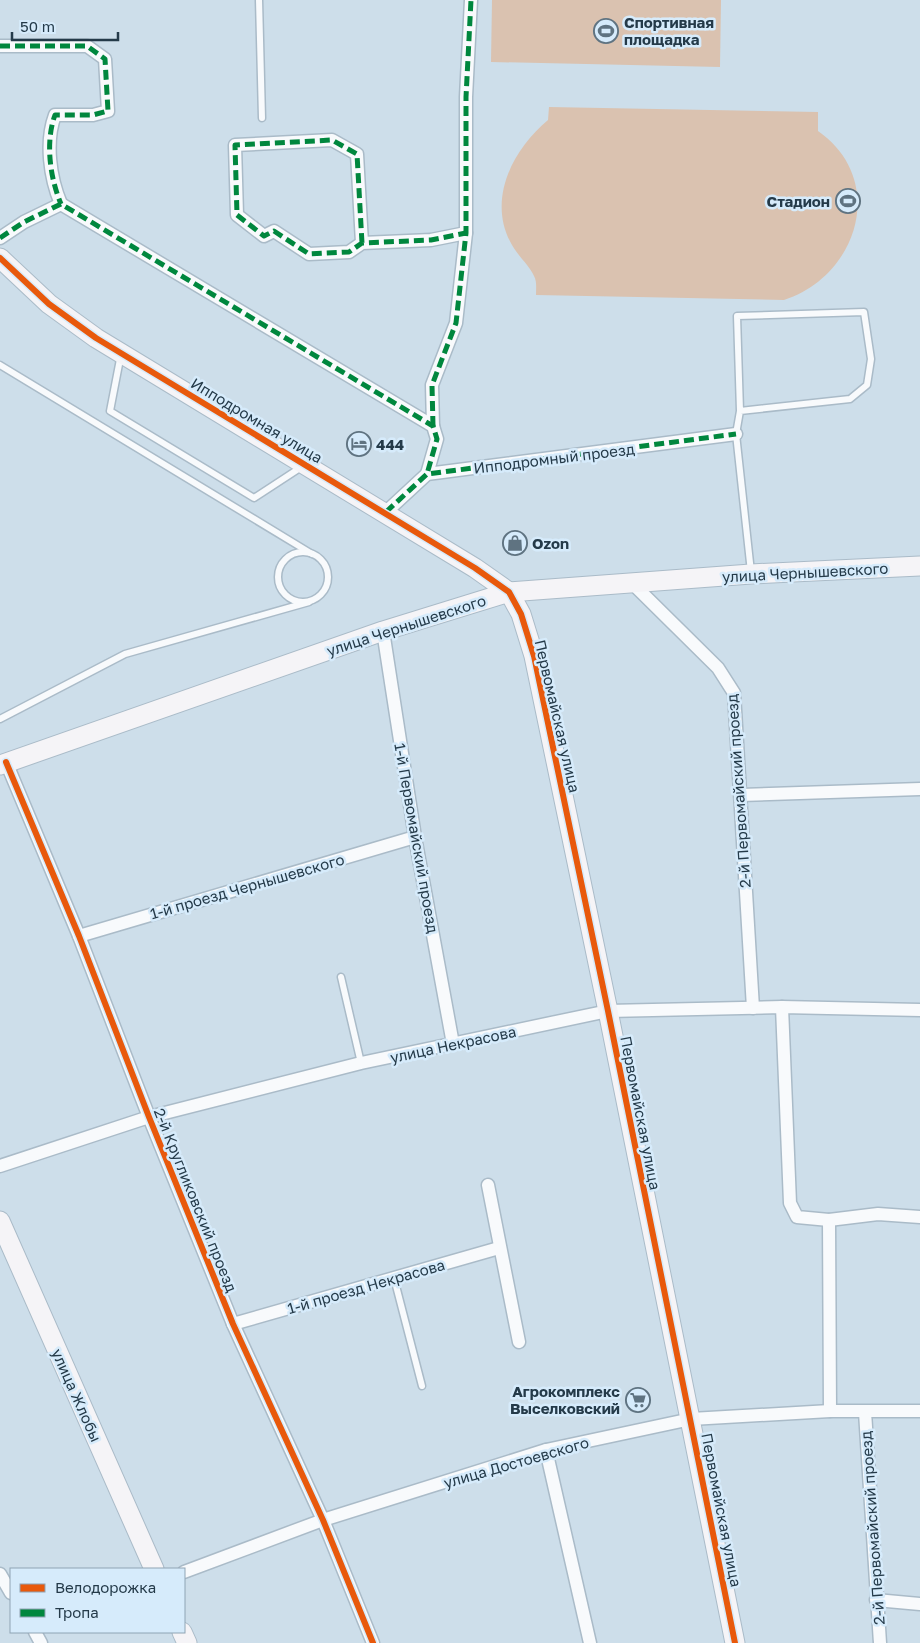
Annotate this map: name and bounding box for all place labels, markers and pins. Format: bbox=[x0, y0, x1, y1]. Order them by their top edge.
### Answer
place label: Спортивная площадка bbox=[624, 13, 714, 48]
sports icon: Спортивная площадка bbox=[593, 18, 619, 44]
sports icon: Стадион bbox=[835, 188, 861, 214]
place label: Стадион bbox=[767, 192, 830, 210]
hotel icon: 444 bbox=[346, 431, 372, 457]
place label: 444 bbox=[376, 435, 404, 453]
shop icon: Ozon bbox=[502, 530, 528, 556]
place label: Ozon bbox=[532, 534, 569, 552]
place label: Агрокомплекс Выселковский bbox=[510, 1382, 620, 1417]
supermarket icon: Агрокомплекс Выселковский bbox=[625, 1387, 651, 1413]

